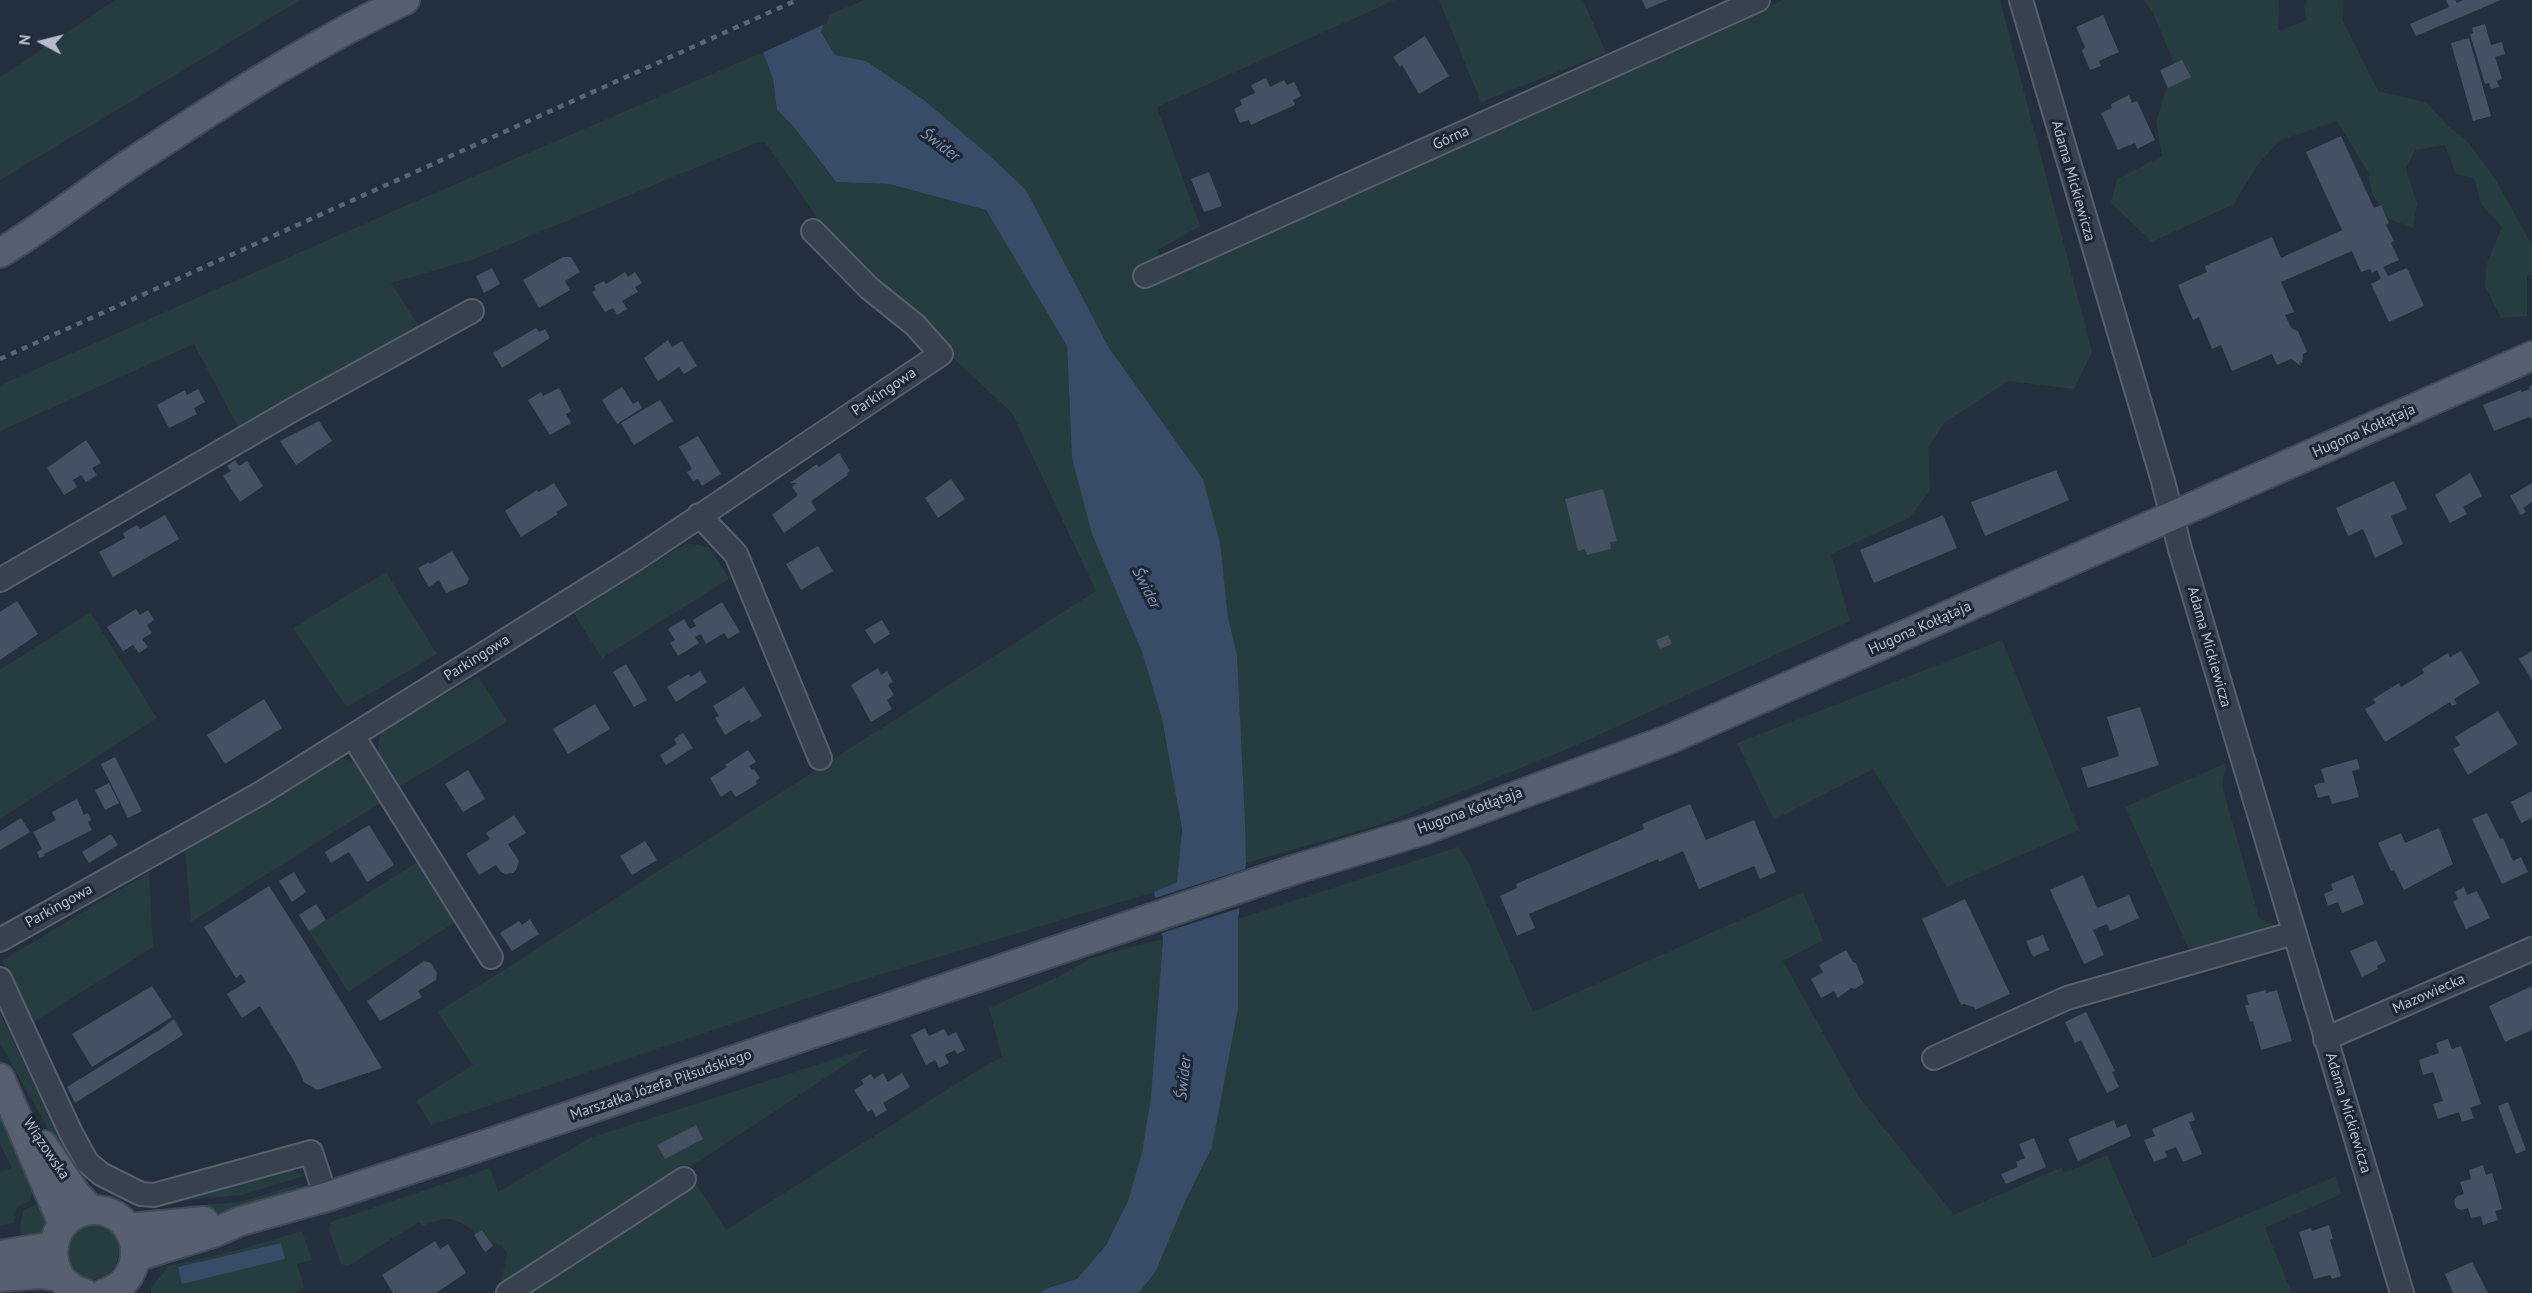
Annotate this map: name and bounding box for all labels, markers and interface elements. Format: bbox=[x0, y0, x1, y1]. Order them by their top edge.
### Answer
north arrow bbox=[12, 12, 72, 72]
text: N bbox=[14, 33, 35, 46]
street label: Adama Mickiewicza bbox=[2047, 118, 2099, 244]
street label: Górna bbox=[1430, 122, 1472, 154]
water label: Świder bbox=[917, 124, 963, 166]
street label: Parkingowa bbox=[848, 364, 920, 420]
street label: Hugona Kołłątaja bbox=[2310, 400, 2418, 462]
water label: Świder bbox=[1127, 564, 1165, 612]
street label: Adama Mickiewicza bbox=[2183, 584, 2235, 710]
street label: Hugona Kołłątaja bbox=[1866, 597, 1974, 659]
street label: Parkingowa bbox=[441, 631, 513, 685]
street label: Hugona Kołłątaja bbox=[1415, 784, 1525, 838]
street label: Parkingowa bbox=[22, 880, 96, 932]
street label: Mazowiecka bbox=[2390, 970, 2468, 1018]
street label: Marszałka Józefa Piłsudskiego bbox=[568, 1045, 754, 1125]
street label: Adama Mickiewicza bbox=[2321, 1051, 2375, 1175]
water label: Świder bbox=[1172, 1055, 1196, 1101]
street label: Wiązowska bbox=[19, 1115, 73, 1183]

